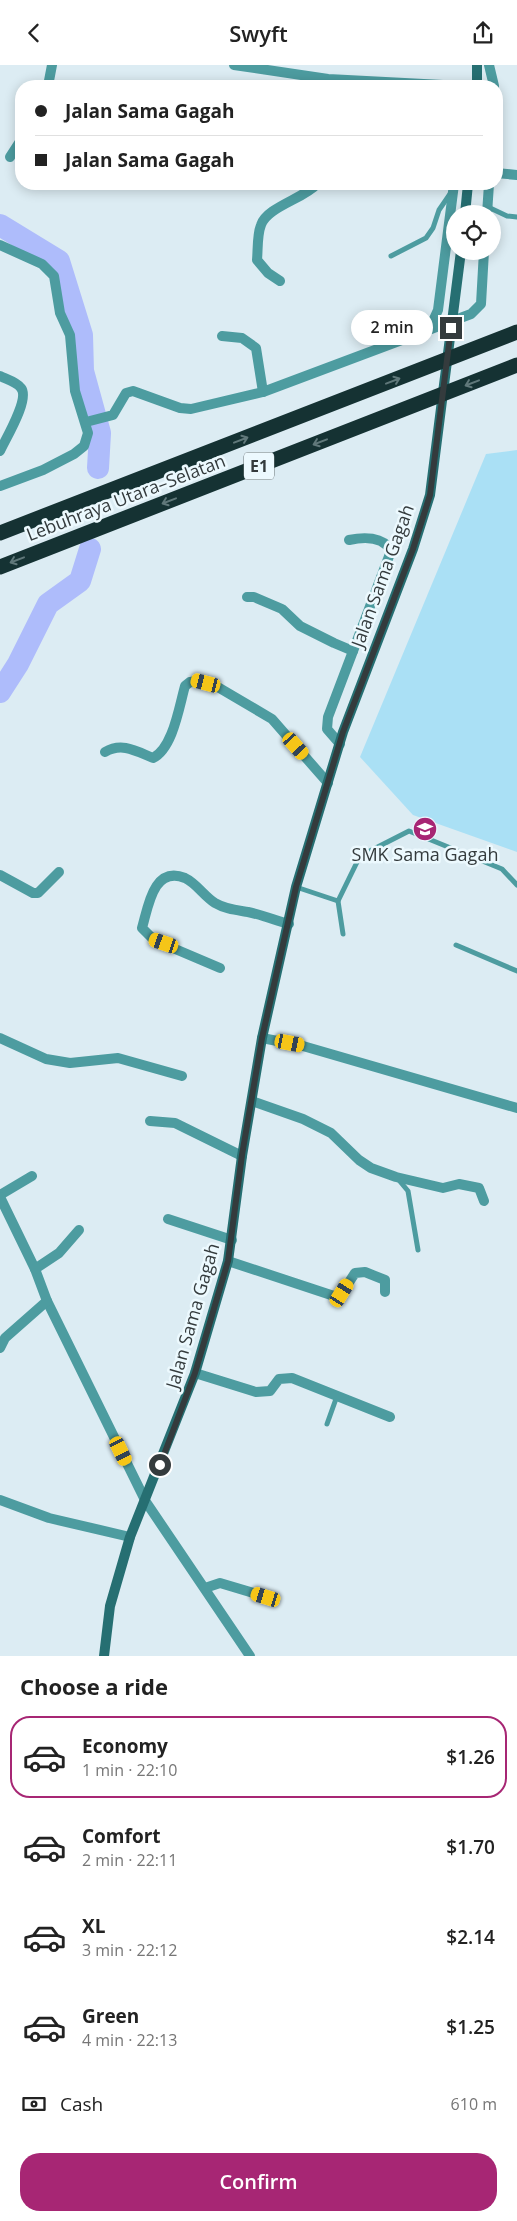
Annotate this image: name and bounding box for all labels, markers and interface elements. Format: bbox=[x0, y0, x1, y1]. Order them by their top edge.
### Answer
text: Swyft bbox=[229, 18, 288, 48]
icon: back bbox=[20, 19, 48, 47]
icon: share bbox=[469, 19, 497, 47]
text: Jalan Sama Gagah bbox=[65, 98, 234, 124]
text: Jalan Sama Gagah bbox=[65, 147, 234, 173]
map controls bbox=[446, 205, 501, 260]
button: locate bbox=[446, 205, 501, 260]
callout: 2 min bbox=[351, 311, 434, 345]
text: 2 min bbox=[370, 316, 414, 338]
route end bbox=[440, 317, 462, 339]
one-way arrow bbox=[385, 376, 400, 386]
one-way arrow bbox=[464, 379, 480, 388]
one-way arrow bbox=[233, 435, 249, 444]
one-way arrow bbox=[313, 438, 328, 447]
street label: Lebuhraya Utara–Selatan bbox=[23, 448, 229, 546]
road number: E1 bbox=[244, 453, 274, 479]
one-way arrow bbox=[162, 497, 177, 506]
street label: Jalan Sama Gagah bbox=[344, 501, 419, 652]
one-way arrow bbox=[10, 556, 26, 565]
car bbox=[189, 672, 222, 694]
car bbox=[280, 730, 311, 762]
school or university icon: SMK Sama Gagah bbox=[412, 816, 438, 842]
place label: SMK Sama Gagah bbox=[352, 842, 498, 866]
car bbox=[147, 931, 180, 955]
car bbox=[273, 1033, 306, 1053]
street label: Jalan Sama Gagah bbox=[159, 1240, 224, 1393]
car bbox=[327, 1276, 356, 1310]
car bbox=[107, 1434, 134, 1468]
route start bbox=[149, 1454, 171, 1476]
car bbox=[249, 1585, 282, 1609]
text: Choose a ride bbox=[20, 1671, 168, 1701]
text: Economy bbox=[82, 1733, 168, 1759]
icon: car bbox=[22, 1735, 67, 1780]
text: $1.26 bbox=[446, 1744, 495, 1770]
text: 1 min · 22:10 bbox=[82, 1759, 177, 1781]
text: Comfort bbox=[82, 1823, 161, 1849]
icon: car bbox=[22, 1825, 67, 1870]
text: $1.70 bbox=[446, 1834, 495, 1860]
text: 2 min · 22:11 bbox=[82, 1849, 177, 1871]
text: XL bbox=[82, 1913, 105, 1939]
icon: car bbox=[22, 1915, 67, 1960]
text: $2.14 bbox=[446, 1924, 495, 1950]
text: 3 min · 22:12 bbox=[82, 1939, 177, 1961]
text: Green bbox=[82, 2003, 139, 2029]
icon: car bbox=[22, 2005, 67, 2050]
text: $1.25 bbox=[446, 2014, 495, 2040]
text: 4 min · 22:13 bbox=[82, 2029, 177, 2051]
icon: cash bbox=[20, 2090, 48, 2118]
text: Cash bbox=[60, 2091, 103, 2117]
text: 610 m bbox=[451, 2093, 497, 2115]
button: Confirm bbox=[20, 2153, 497, 2211]

